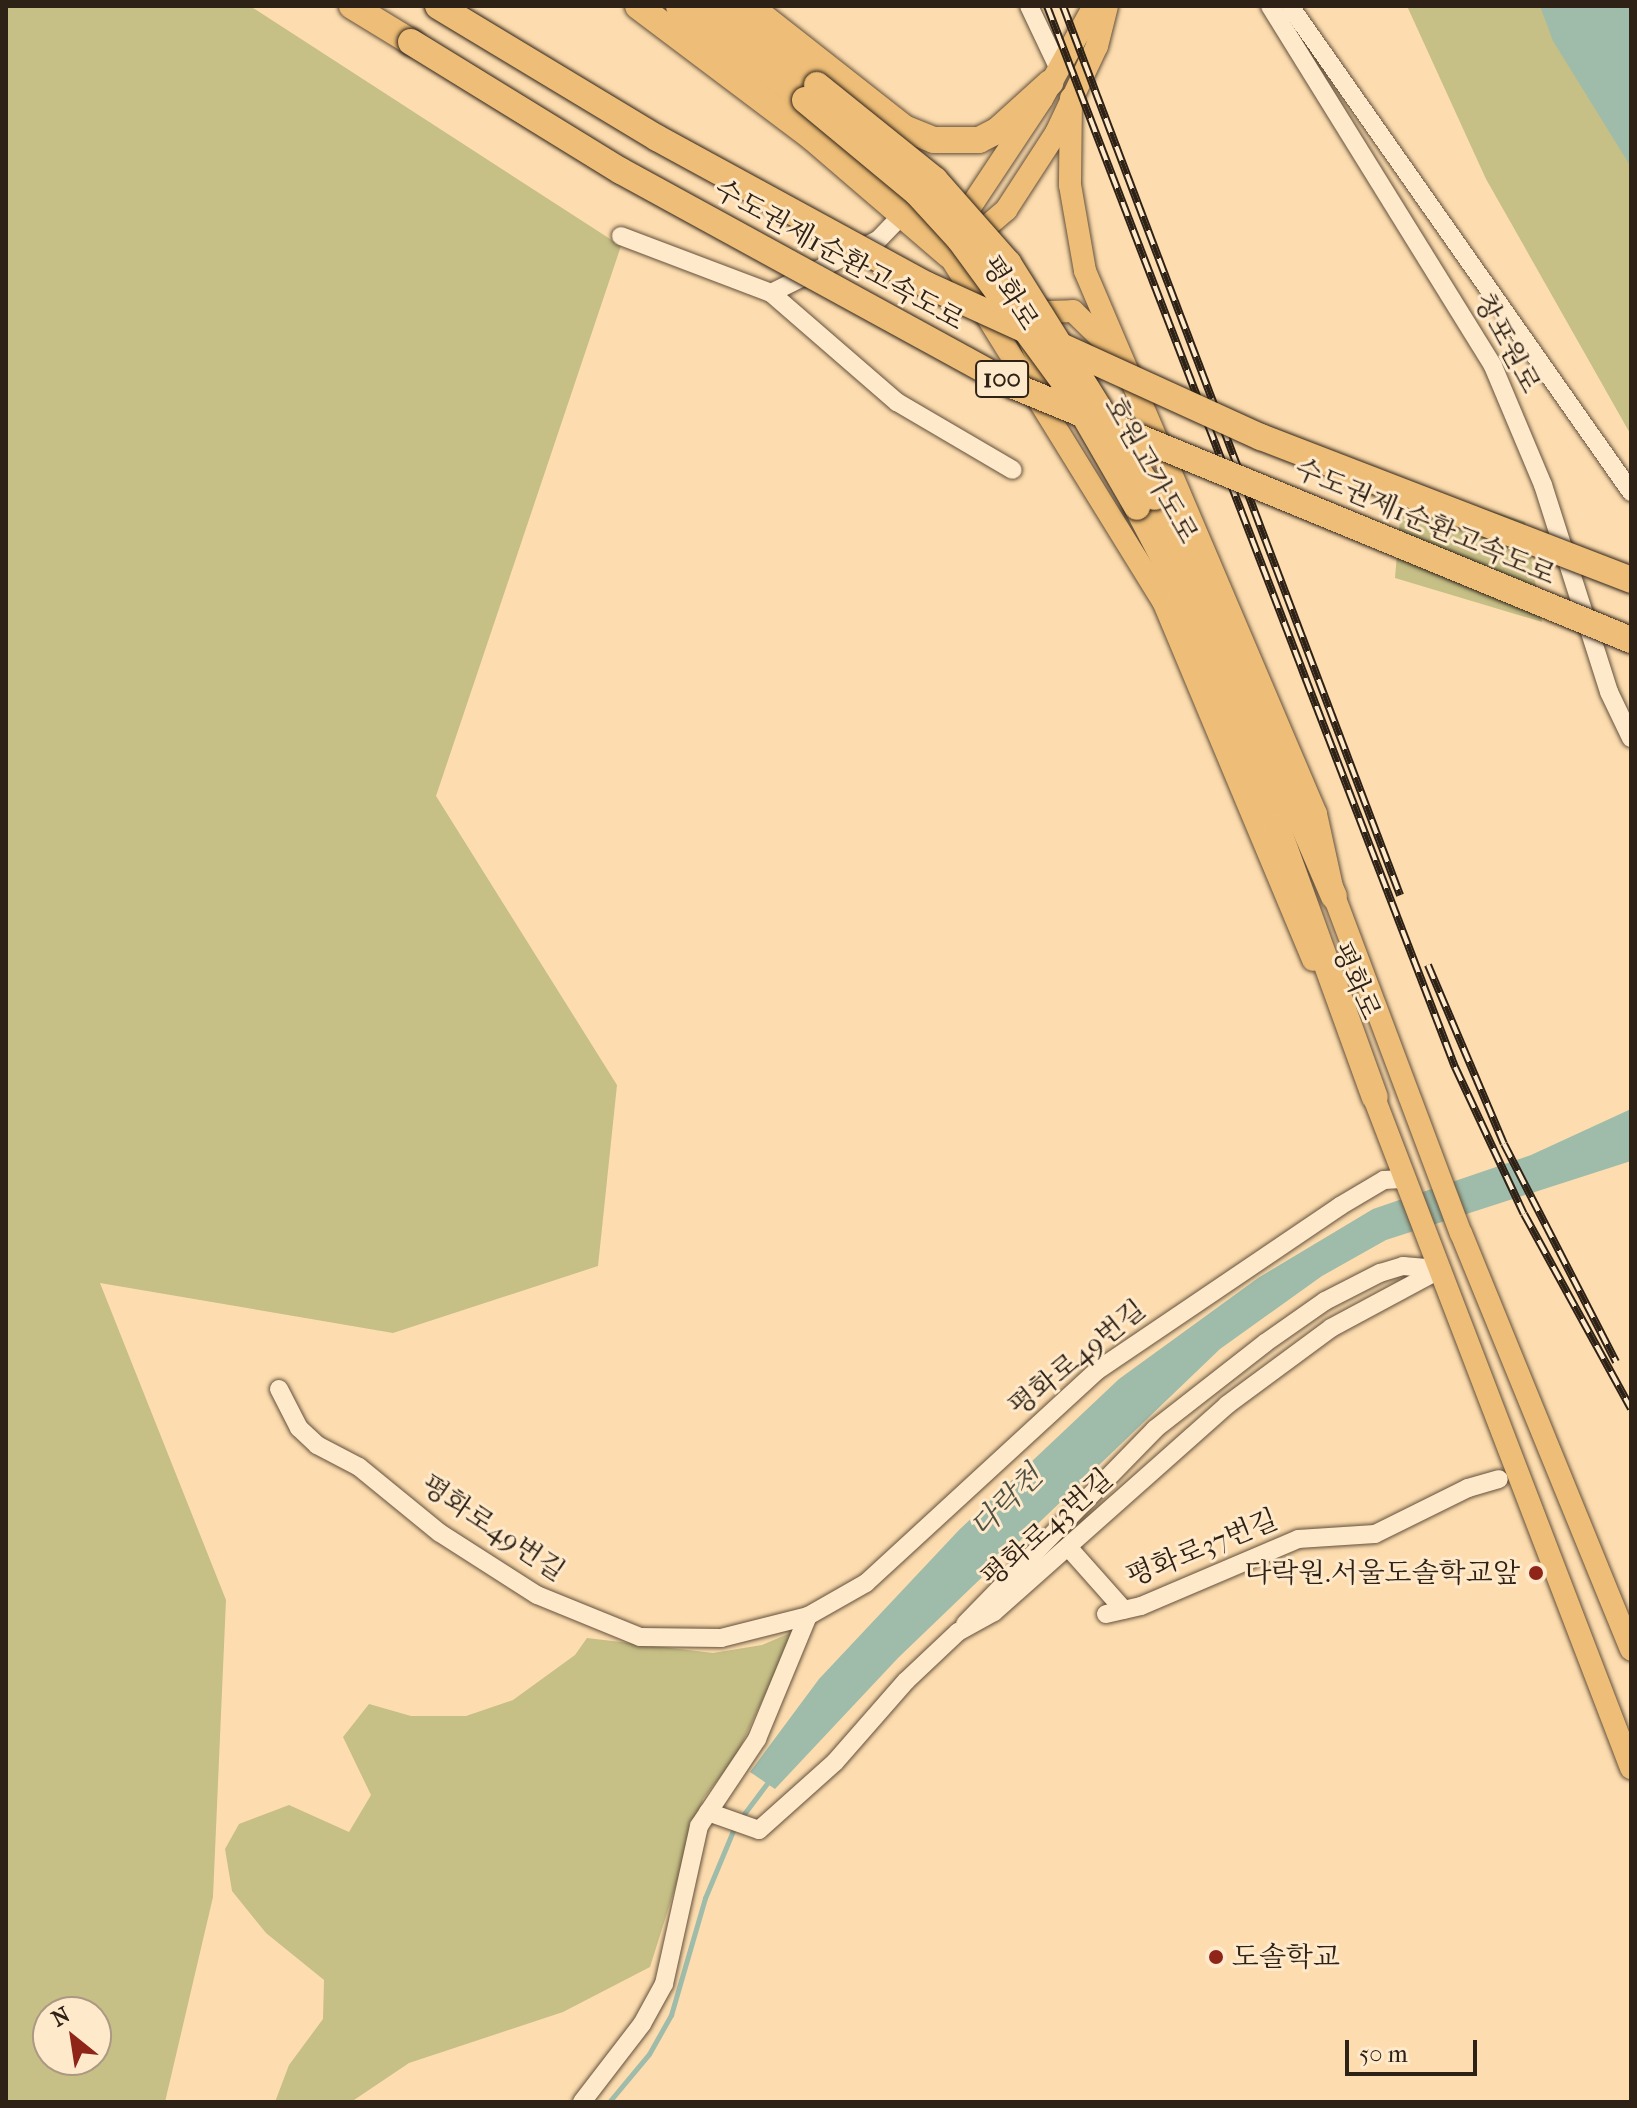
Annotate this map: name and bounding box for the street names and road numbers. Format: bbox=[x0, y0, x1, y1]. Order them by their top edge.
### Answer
street label: 수도권제1순환고속도로 bbox=[708, 172, 970, 338]
street label: 평화로 bbox=[974, 250, 1046, 336]
street label: 창포원로 bbox=[1467, 287, 1547, 399]
road number: 100 bbox=[974, 357, 1030, 401]
street label: 호원고가도로 bbox=[1097, 391, 1205, 549]
street label: 수도권제1순환고속도로 bbox=[1289, 452, 1561, 592]
street label: 평화로 bbox=[1324, 937, 1388, 1025]
street label: 평화로49번길 bbox=[1002, 1293, 1152, 1423]
street label: 평화로43번길 bbox=[974, 1462, 1120, 1594]
street label: 평화로49번길 bbox=[415, 1468, 571, 1588]
street label: 평화로37번길 bbox=[1121, 1502, 1283, 1594]

